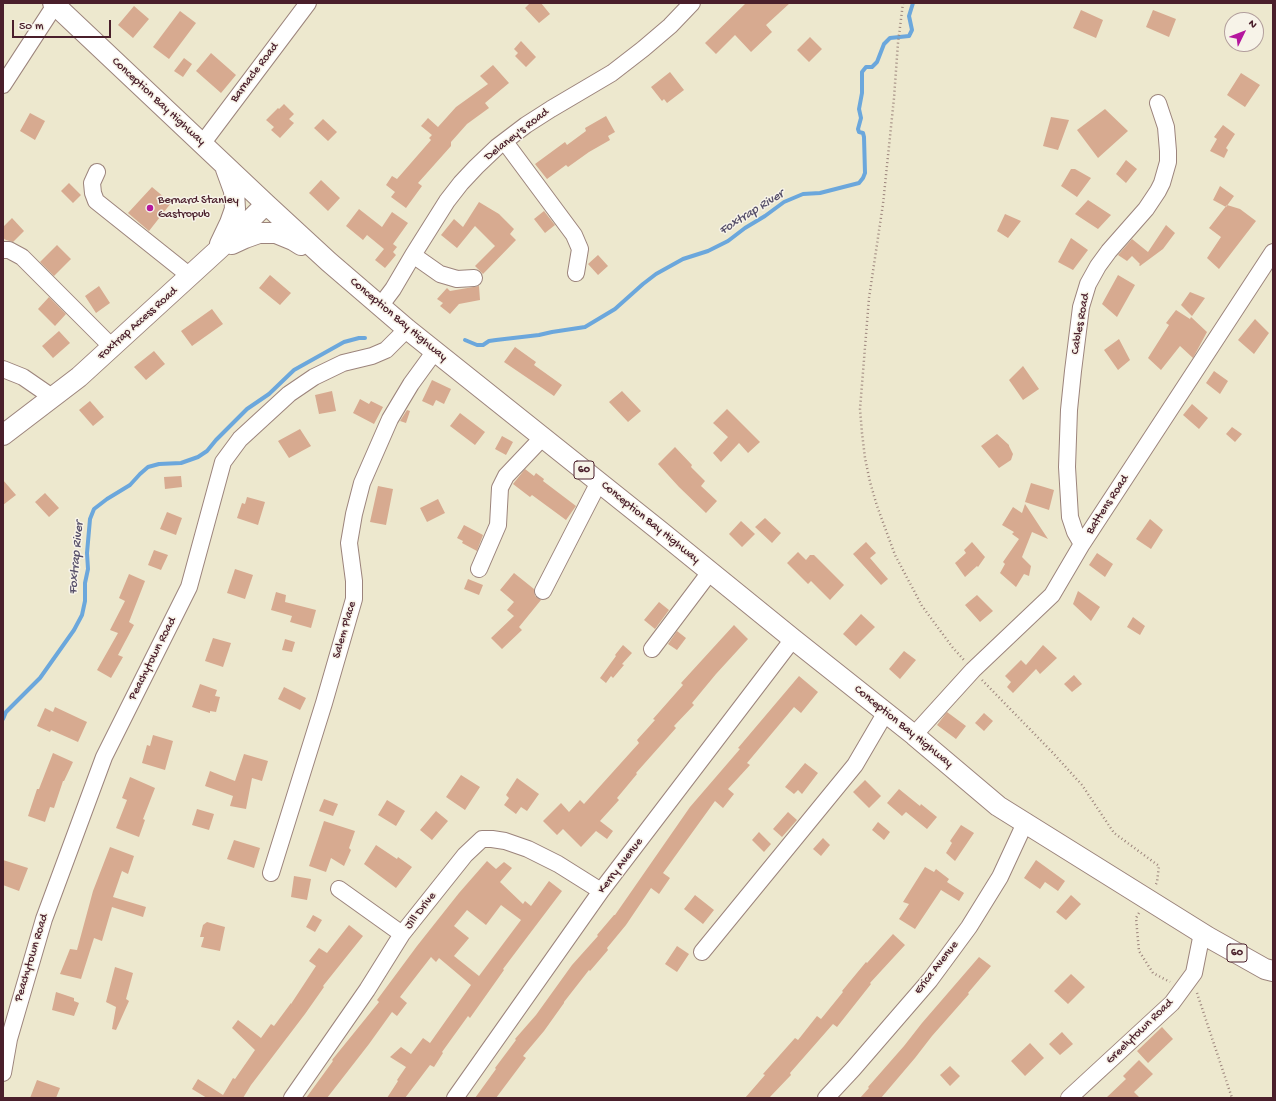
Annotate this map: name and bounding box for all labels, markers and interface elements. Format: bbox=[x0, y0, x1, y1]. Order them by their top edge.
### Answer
scale bar bbox=[14, 12, 113, 38]
north arrow bbox=[1224, 12, 1264, 52]
text: N bbox=[1245, 18, 1259, 31]
text: 50 m bbox=[19, 20, 44, 34]
street label: Barnacle Road bbox=[228, 40, 282, 106]
street label: Conception Bay Highway bbox=[108, 55, 208, 149]
street label: Delaney's Road bbox=[482, 105, 552, 165]
water label: Foxtrap River bbox=[717, 187, 787, 239]
place label: Bernard Stanley Gastropub bbox=[158, 194, 239, 222]
marker: Bernard Stanley Gastropub bbox=[145, 203, 155, 213]
street label: Conception Bay Highway bbox=[346, 275, 450, 365]
street label: Foxtrap Access Road bbox=[95, 284, 181, 364]
street label: Cables Road bbox=[1069, 292, 1093, 356]
road number: 60 bbox=[574, 461, 594, 479]
street label: Battens Road bbox=[1083, 473, 1133, 537]
street label: Conception Bay Highway bbox=[598, 479, 702, 567]
water label: Foxtrap River bbox=[66, 521, 88, 595]
street label: Salem Place bbox=[330, 600, 360, 660]
street label: Peachytown Road bbox=[126, 615, 180, 703]
street label: Conception Bay Highway bbox=[851, 683, 955, 771]
street label: Kerry Avenue bbox=[595, 835, 647, 897]
street label: Jill Drive bbox=[402, 890, 440, 932]
street label: Peachytown Road bbox=[12, 912, 52, 1004]
street label: Erica Avenue bbox=[912, 938, 962, 998]
road number: 60 bbox=[1227, 944, 1247, 962]
street label: Greelytown Road bbox=[1103, 996, 1177, 1068]

